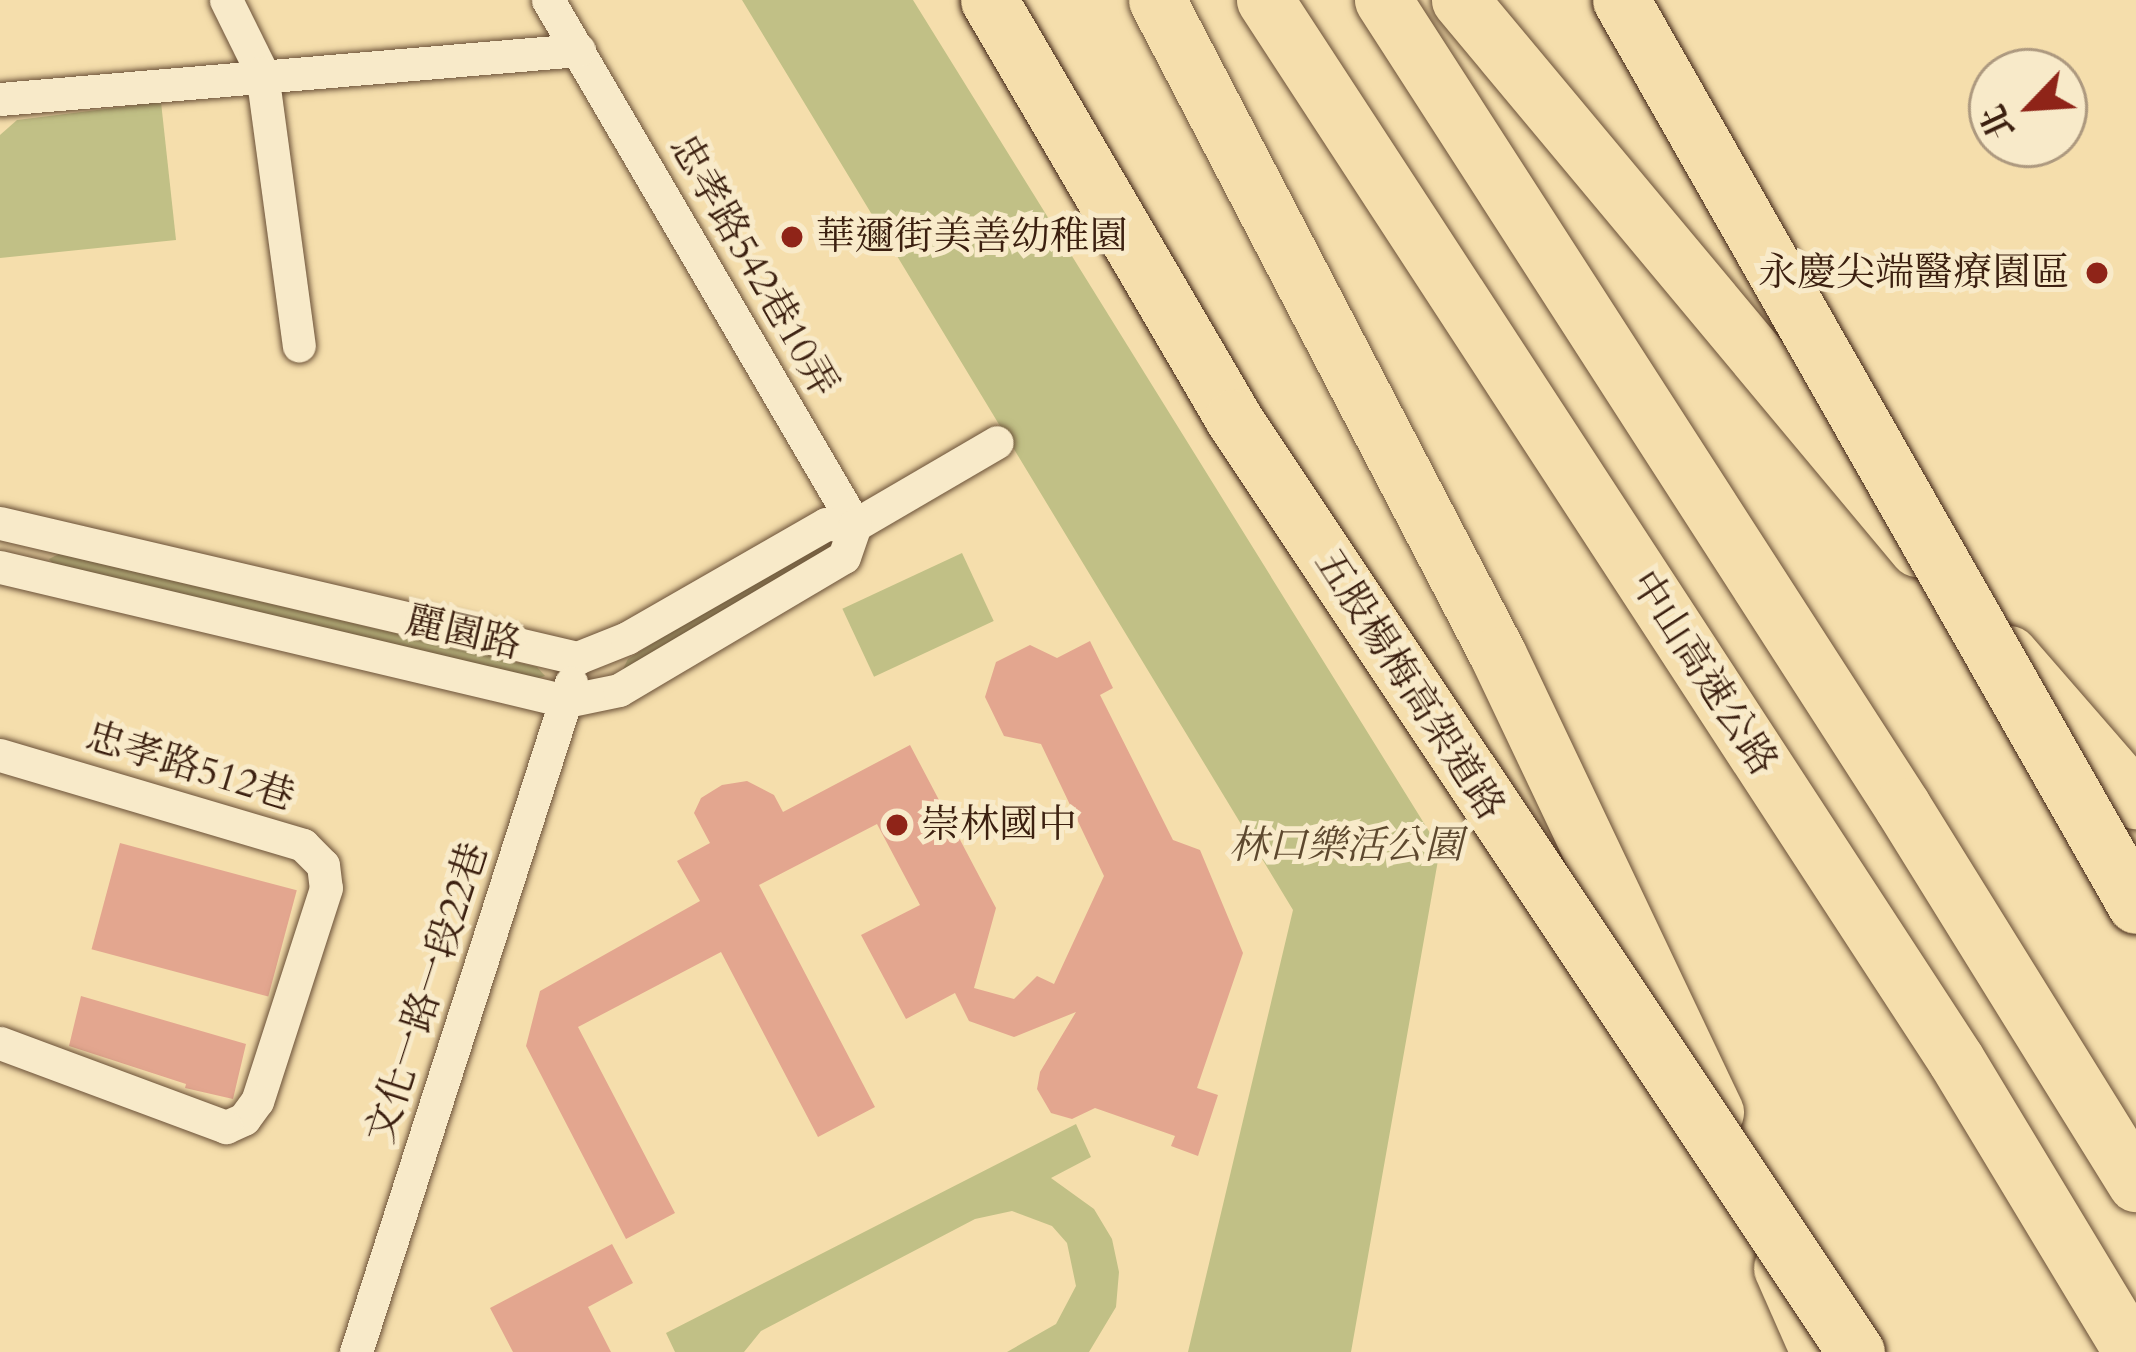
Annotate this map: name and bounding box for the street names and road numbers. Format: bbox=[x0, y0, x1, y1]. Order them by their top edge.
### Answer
street label: 忠孝路542巷10弄 bbox=[659, 127, 847, 405]
street label: 五股楊梅高架道路 bbox=[1304, 541, 1514, 829]
street label: 中山高速公路 bbox=[1620, 562, 1786, 784]
street label: 麗園路 bbox=[401, 597, 525, 669]
street label: 忠孝路512巷 bbox=[80, 713, 300, 821]
street label: 文化一路一段22巷 bbox=[357, 837, 499, 1149]

